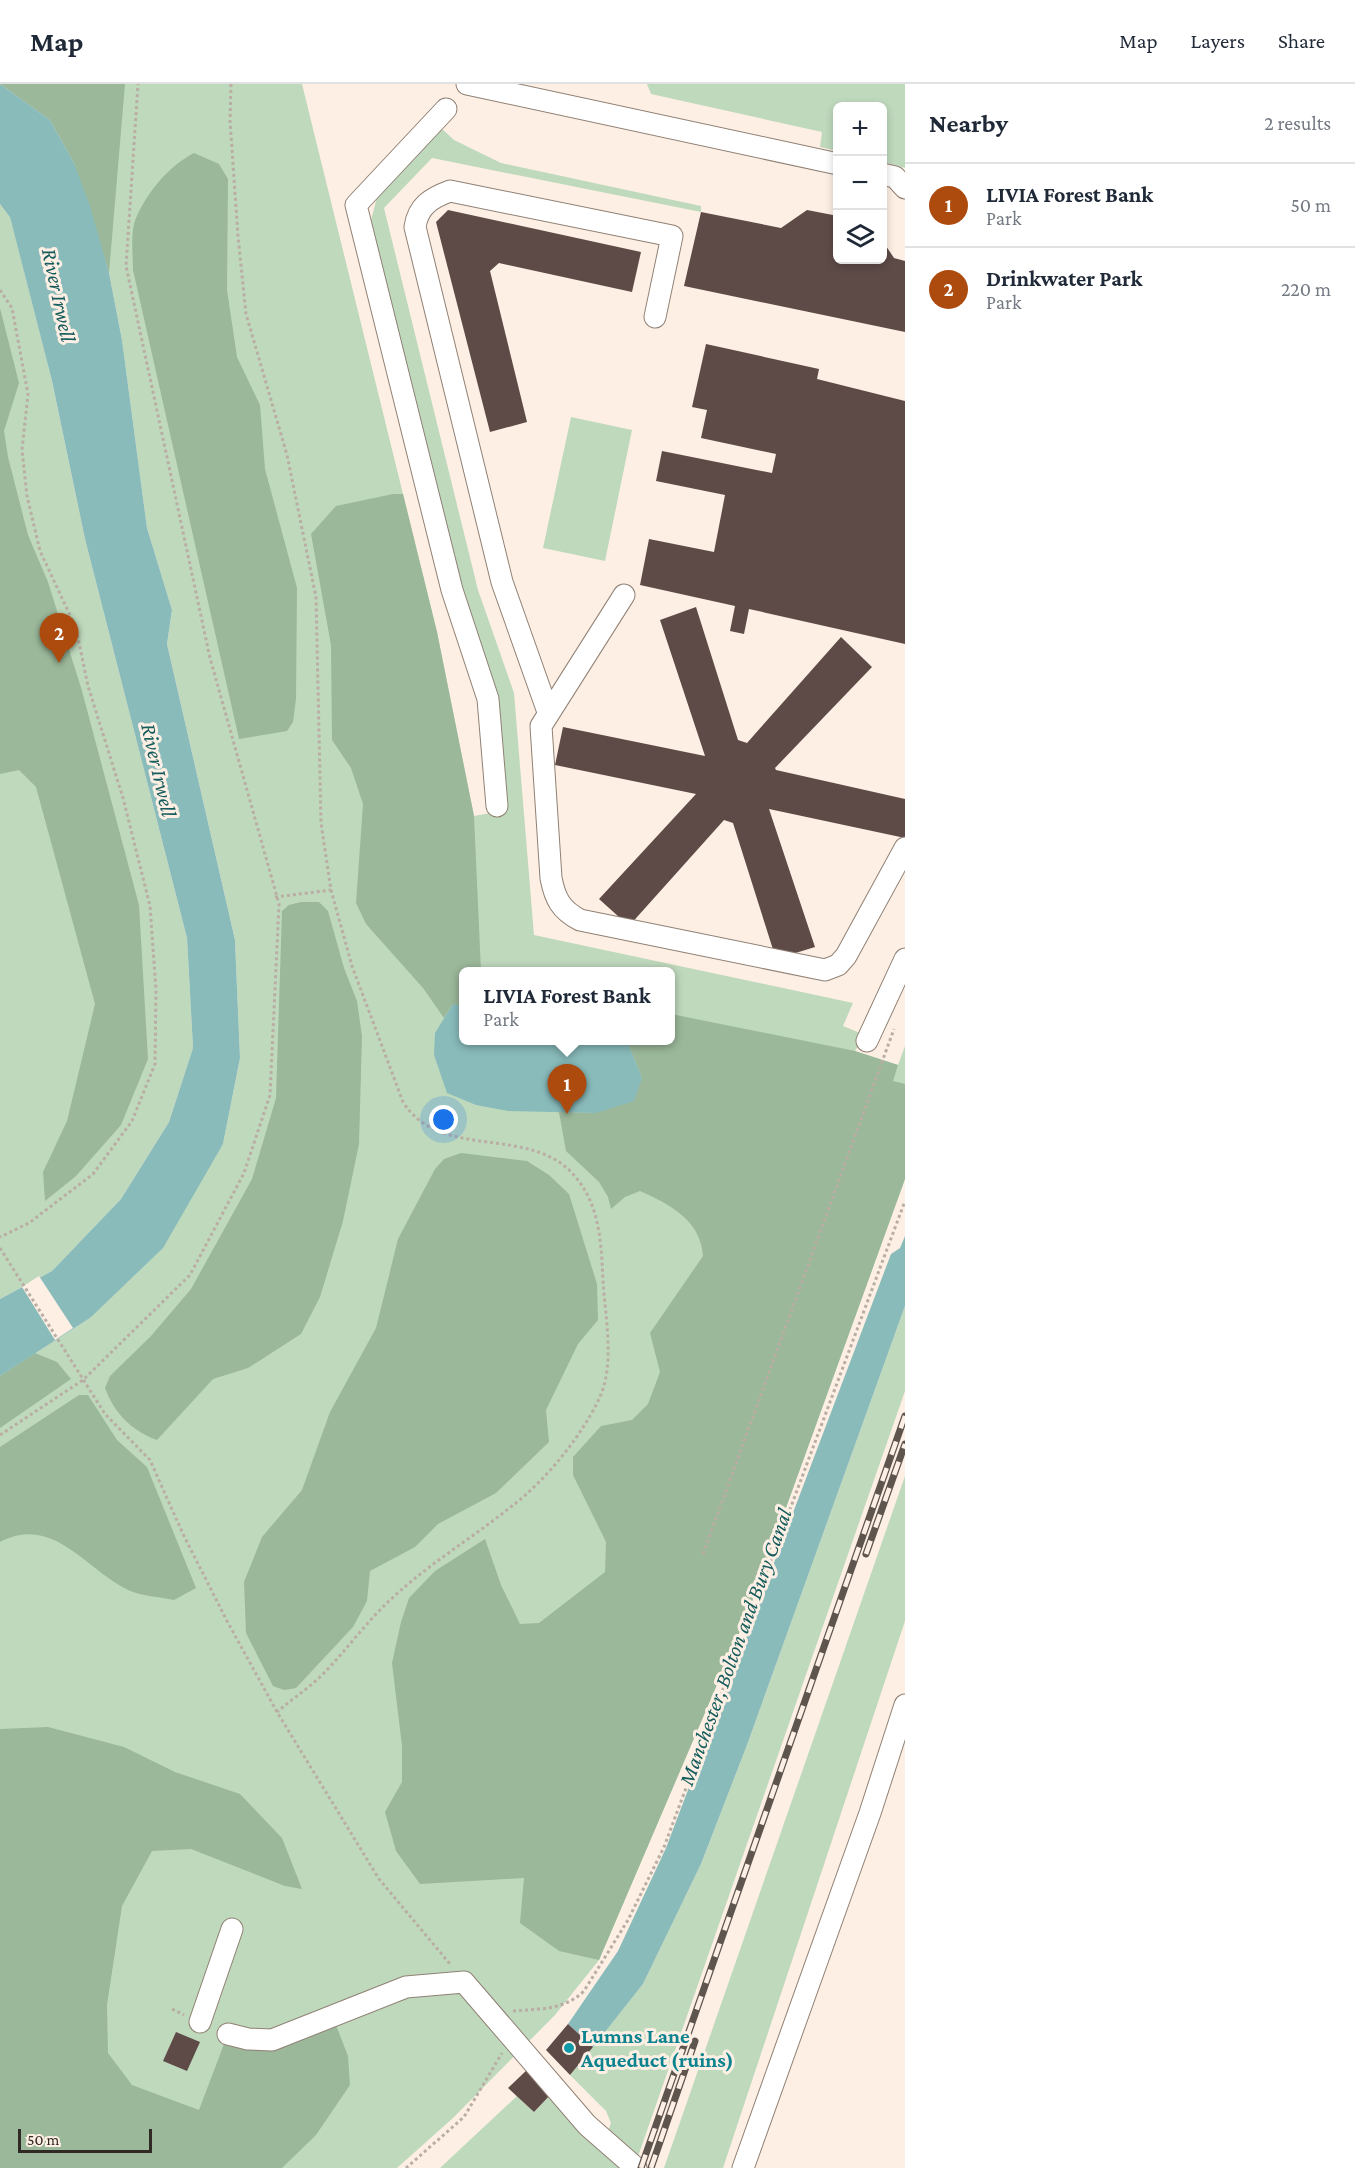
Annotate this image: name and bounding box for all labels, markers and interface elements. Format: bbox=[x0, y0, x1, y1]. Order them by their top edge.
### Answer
text: Map bbox=[30, 26, 83, 57]
text: Map bbox=[1119, 29, 1158, 53]
text: Layers bbox=[1191, 29, 1245, 53]
text: Share bbox=[1278, 29, 1325, 53]
map controls bbox=[833, 102, 887, 264]
button: + bbox=[833, 102, 887, 156]
text: Nearby bbox=[929, 109, 1008, 138]
text: 2 results bbox=[1264, 112, 1331, 134]
button: − bbox=[833, 156, 887, 210]
text: LIVIA Forest Bank bbox=[986, 182, 1153, 207]
text: 1 bbox=[945, 194, 952, 216]
text: 50 m bbox=[1290, 194, 1331, 216]
text: Park bbox=[986, 207, 1022, 229]
button: layers bbox=[833, 210, 887, 264]
water label: River Irwell bbox=[37, 246, 81, 345]
text: Drinkwater Park bbox=[986, 266, 1142, 291]
text: 2 bbox=[943, 278, 954, 300]
text: 220 m bbox=[1281, 278, 1331, 300]
text: Park bbox=[986, 291, 1022, 313]
pin: 2 bbox=[40, 614, 78, 663]
water label: River Irwell bbox=[136, 721, 182, 820]
popup bbox=[459, 967, 675, 1045]
text: LIVIA Forest Bank bbox=[483, 983, 651, 1008]
text: Park bbox=[483, 1008, 519, 1030]
pin: 1 bbox=[548, 1064, 586, 1114]
your location bbox=[429, 1105, 458, 1134]
water label: Manchester, Bolton and Bury Canal bbox=[673, 1505, 797, 1790]
place label: Lumns Lane Aqueduct (ruins) bbox=[580, 2024, 734, 2072]
marker: Lumns Lane Aqueduct (ruins) bbox=[562, 2041, 576, 2055]
scale bar bbox=[18, 2126, 152, 2154]
text: 50 m bbox=[27, 2131, 59, 2148]

